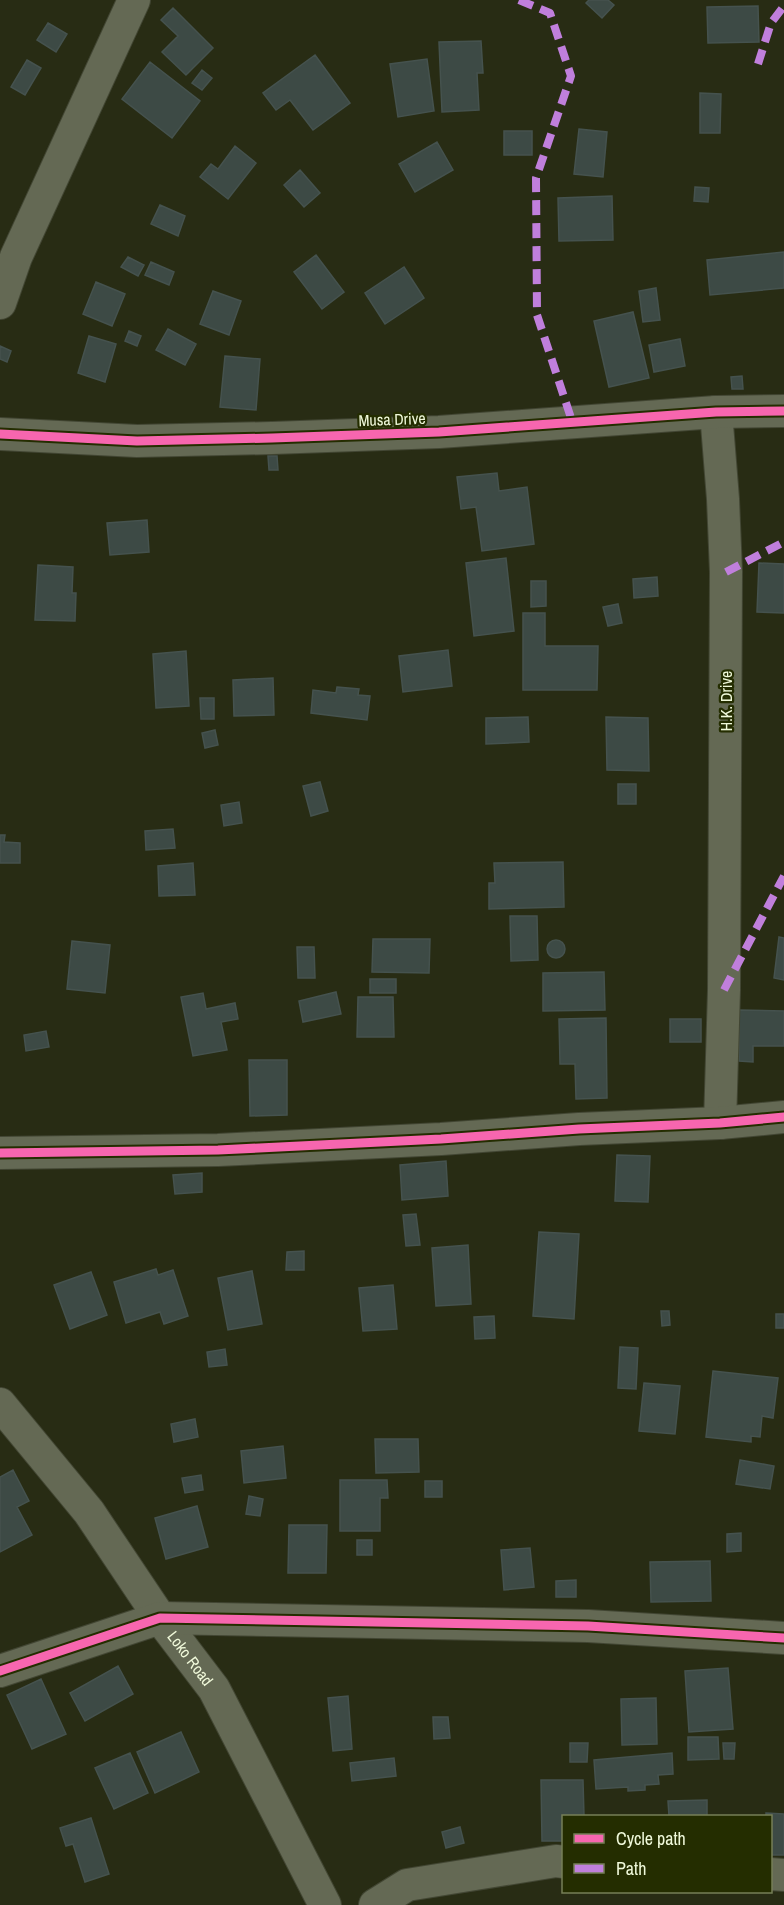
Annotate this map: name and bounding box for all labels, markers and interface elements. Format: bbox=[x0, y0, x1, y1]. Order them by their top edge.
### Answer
street label: Musa Drive bbox=[358, 407, 426, 431]
street label: H.K. Drive bbox=[715, 671, 737, 731]
street label: Loko Road bbox=[163, 1626, 219, 1690]
legend bbox=[562, 1815, 772, 1893]
text: Cycle path bbox=[616, 1826, 686, 1851]
text: Path bbox=[616, 1856, 646, 1881]

